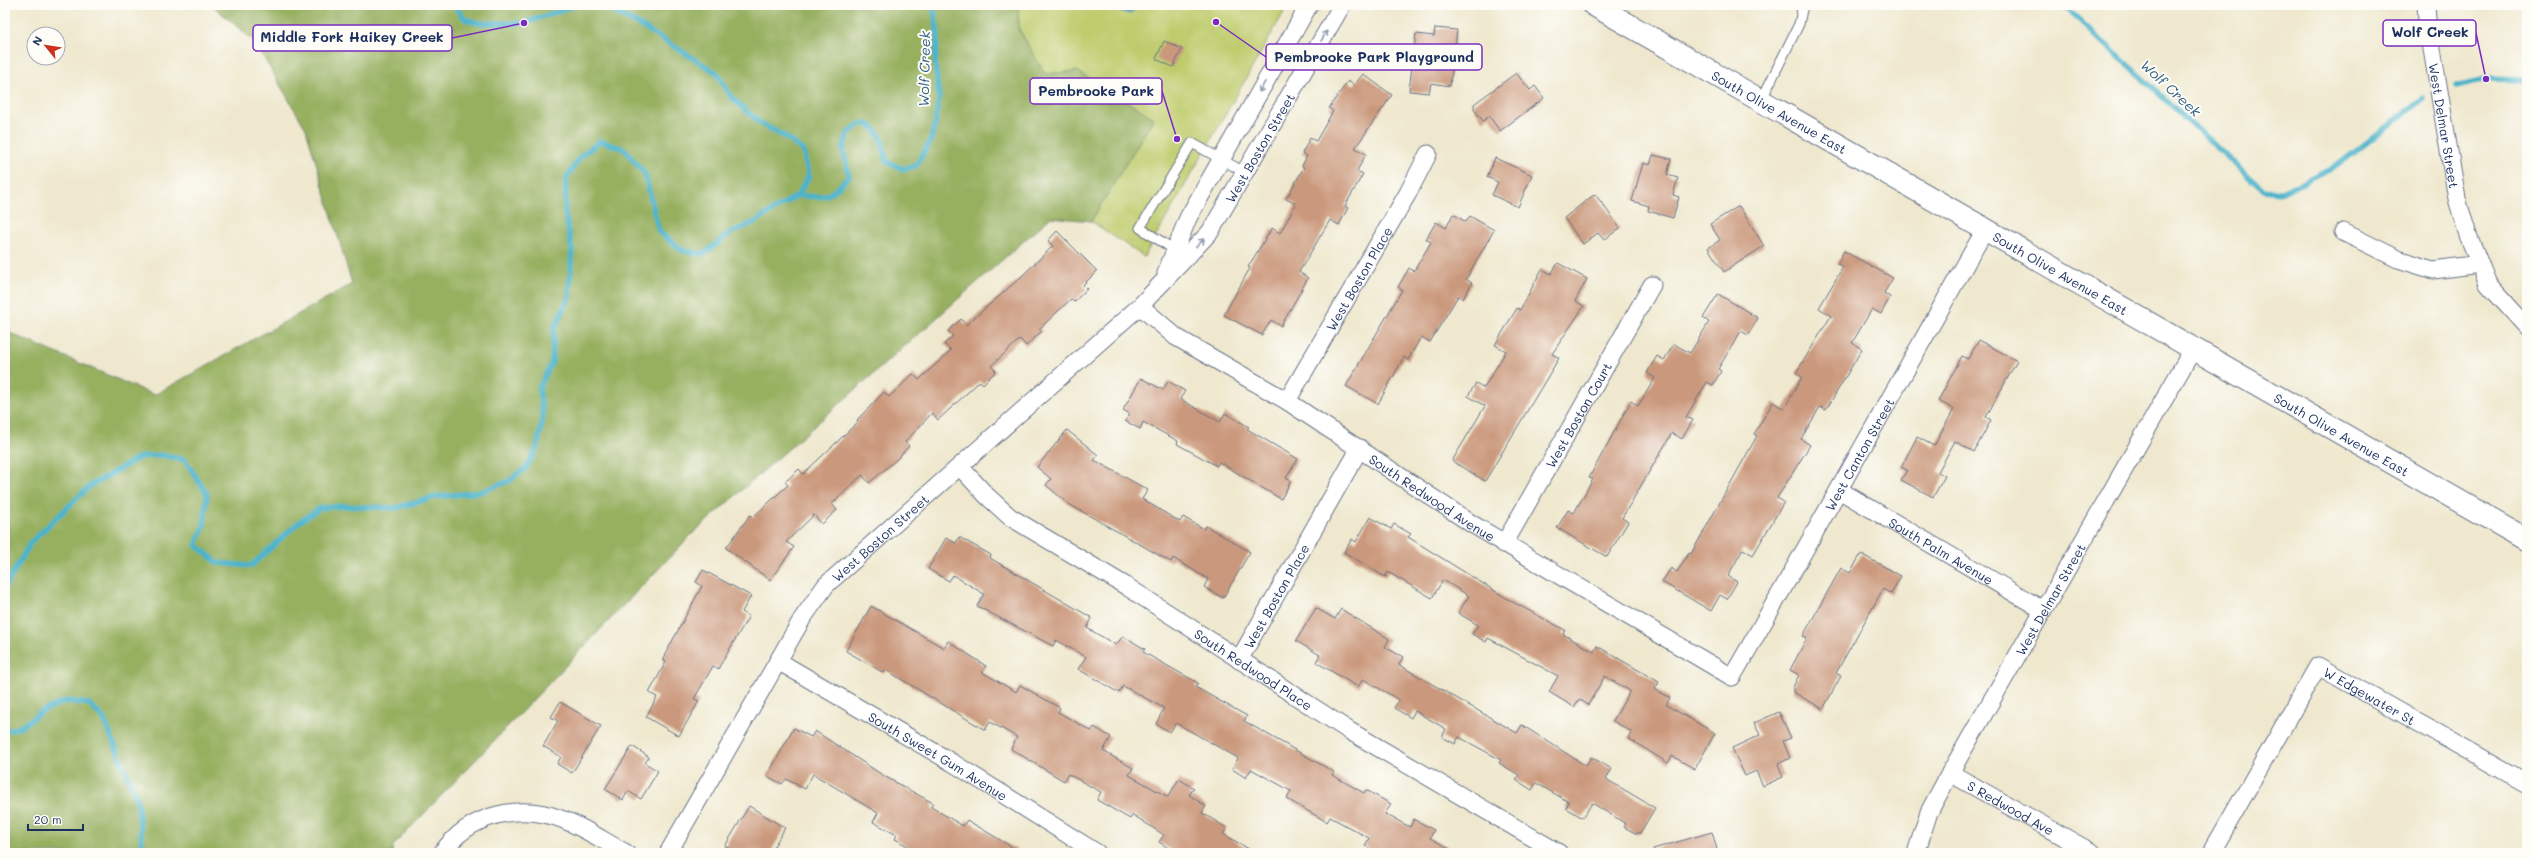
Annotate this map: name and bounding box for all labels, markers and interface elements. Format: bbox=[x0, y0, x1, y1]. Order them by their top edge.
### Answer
callout: Wolf Creek bbox=[2383, 20, 2476, 46]
text: Wolf Creek bbox=[2391, 22, 2469, 41]
callout: Middle Fork Haikey Creek bbox=[253, 25, 452, 51]
north arrow bbox=[26, 26, 66, 66]
text: Middle Fork Haikey Creek bbox=[260, 27, 444, 46]
water label: Wolf Creek bbox=[914, 30, 934, 107]
one-way arrow bbox=[1321, 30, 1329, 42]
text: N bbox=[28, 33, 45, 48]
callout: Pembrooke Park Playground bbox=[1266, 44, 1482, 70]
text: Pembrooke Park Playground bbox=[1274, 47, 1474, 66]
water label: Wolf Creek bbox=[2137, 55, 2206, 121]
street label: West Delmar Street bbox=[2426, 62, 2464, 190]
street label: South Olive Avenue East bbox=[1709, 66, 1850, 157]
callout: Pembrooke Park bbox=[1030, 78, 1162, 104]
text: Pembrooke Park bbox=[1038, 81, 1154, 100]
one-way arrow bbox=[1257, 81, 1265, 93]
street label: West Boston Street bbox=[1221, 89, 1298, 205]
street label: West Boston Place bbox=[1321, 223, 1395, 333]
street label: South Olive Avenue East bbox=[1990, 227, 2132, 318]
one-way arrow bbox=[1195, 238, 1205, 248]
street label: West Boston Court bbox=[1541, 358, 1615, 471]
street label: South Olive Avenue East bbox=[2271, 388, 2413, 479]
street label: West Canton Street bbox=[1820, 394, 1897, 513]
street label: South Redwood Avenue bbox=[1366, 450, 1498, 544]
street label: West Boston Street bbox=[828, 490, 932, 585]
street label: South Palm Avenue bbox=[1886, 513, 1997, 588]
street label: West Delmar Street bbox=[2011, 539, 2089, 658]
street label: West Boston Place bbox=[1239, 540, 1312, 651]
street label: South Redwood Place bbox=[1192, 624, 1316, 713]
street label: W Edgewater St bbox=[2321, 663, 2419, 728]
street label: South Sweet Gum Avenue bbox=[866, 707, 1011, 804]
street label: S Redwood Ave bbox=[1965, 776, 2057, 838]
scale bar bbox=[28, 806, 83, 832]
text: 20 m bbox=[34, 811, 62, 827]

